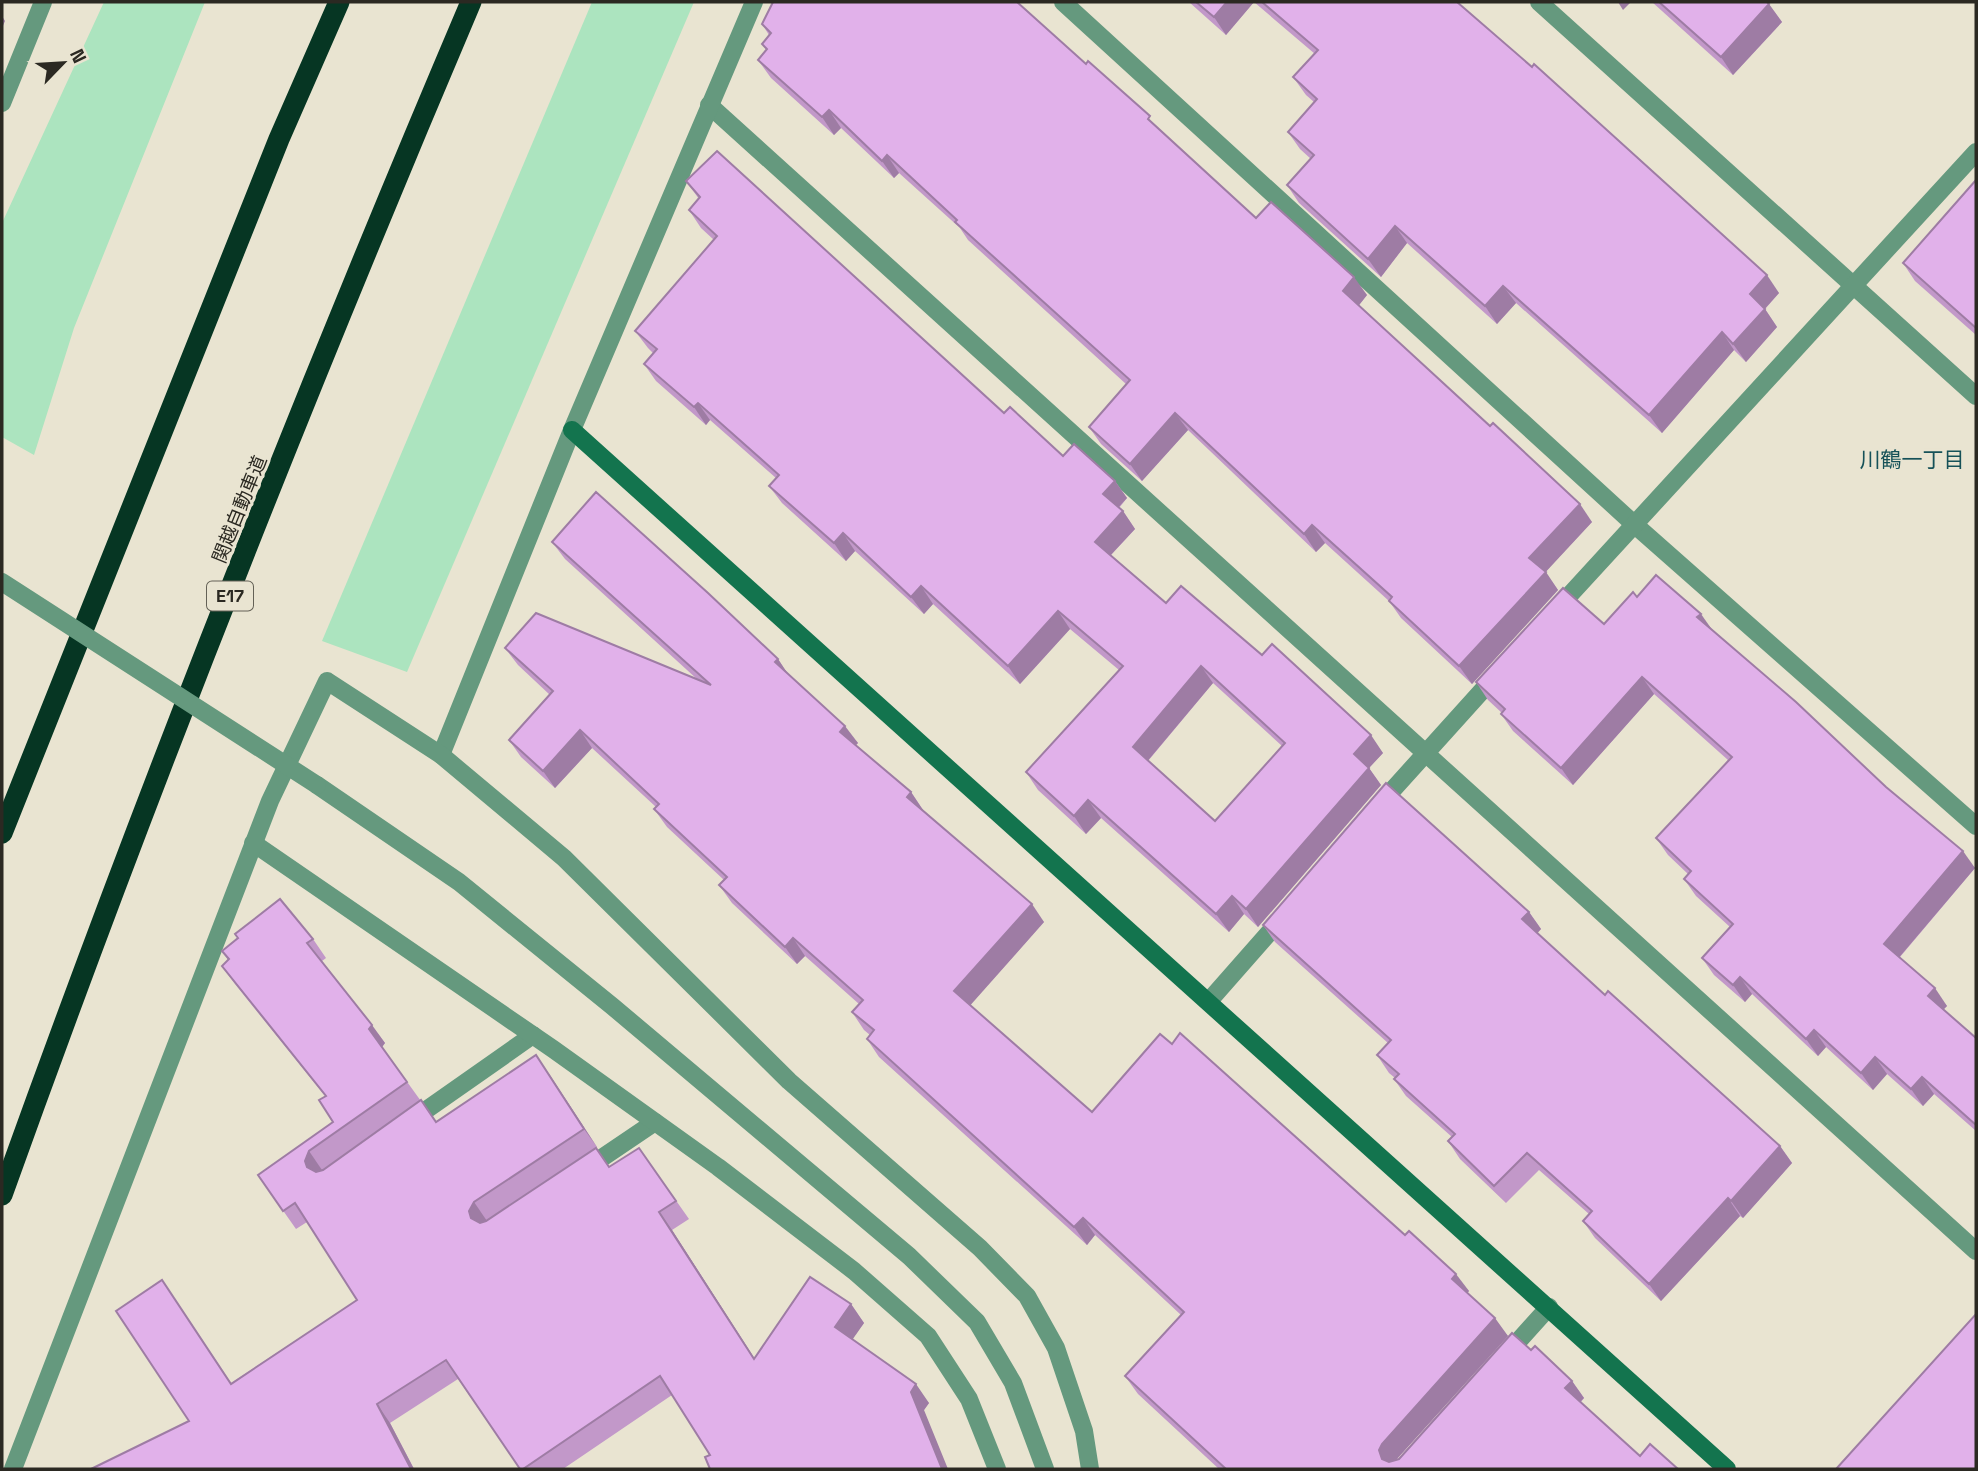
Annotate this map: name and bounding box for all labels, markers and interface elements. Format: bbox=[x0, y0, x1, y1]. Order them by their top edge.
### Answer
north arrow bbox=[28, 28, 98, 98]
text: N bbox=[64, 45, 92, 67]
district label: 川鶴一丁目 bbox=[1860, 446, 1965, 473]
street label: 関越自動車道 bbox=[207, 452, 272, 567]
road number: E17 bbox=[207, 582, 253, 610]

